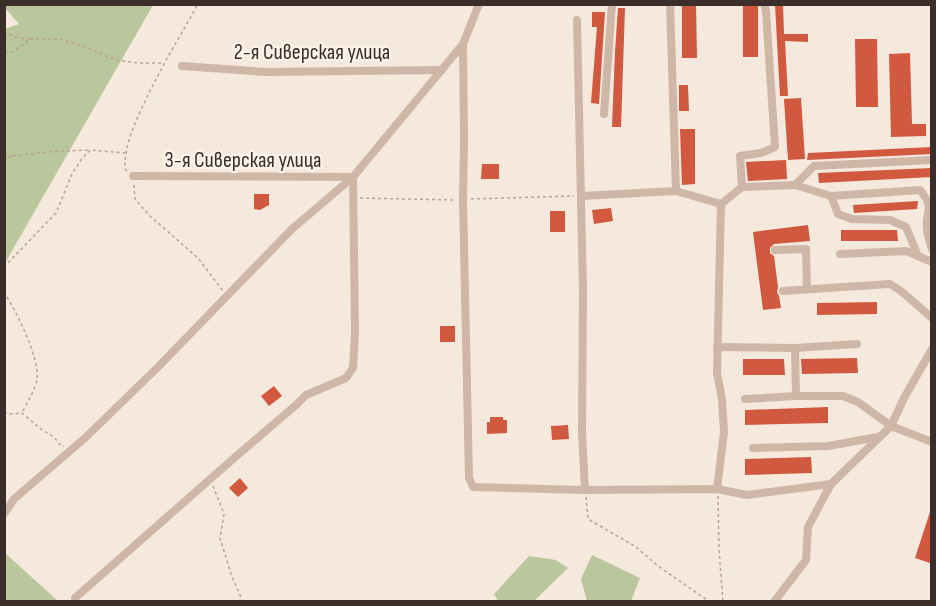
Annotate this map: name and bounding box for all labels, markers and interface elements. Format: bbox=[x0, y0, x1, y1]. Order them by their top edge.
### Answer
street label: 2-я Сиверская улица bbox=[234, 39, 390, 66]
street label: 3-я Сиверская улица bbox=[165, 147, 321, 174]

